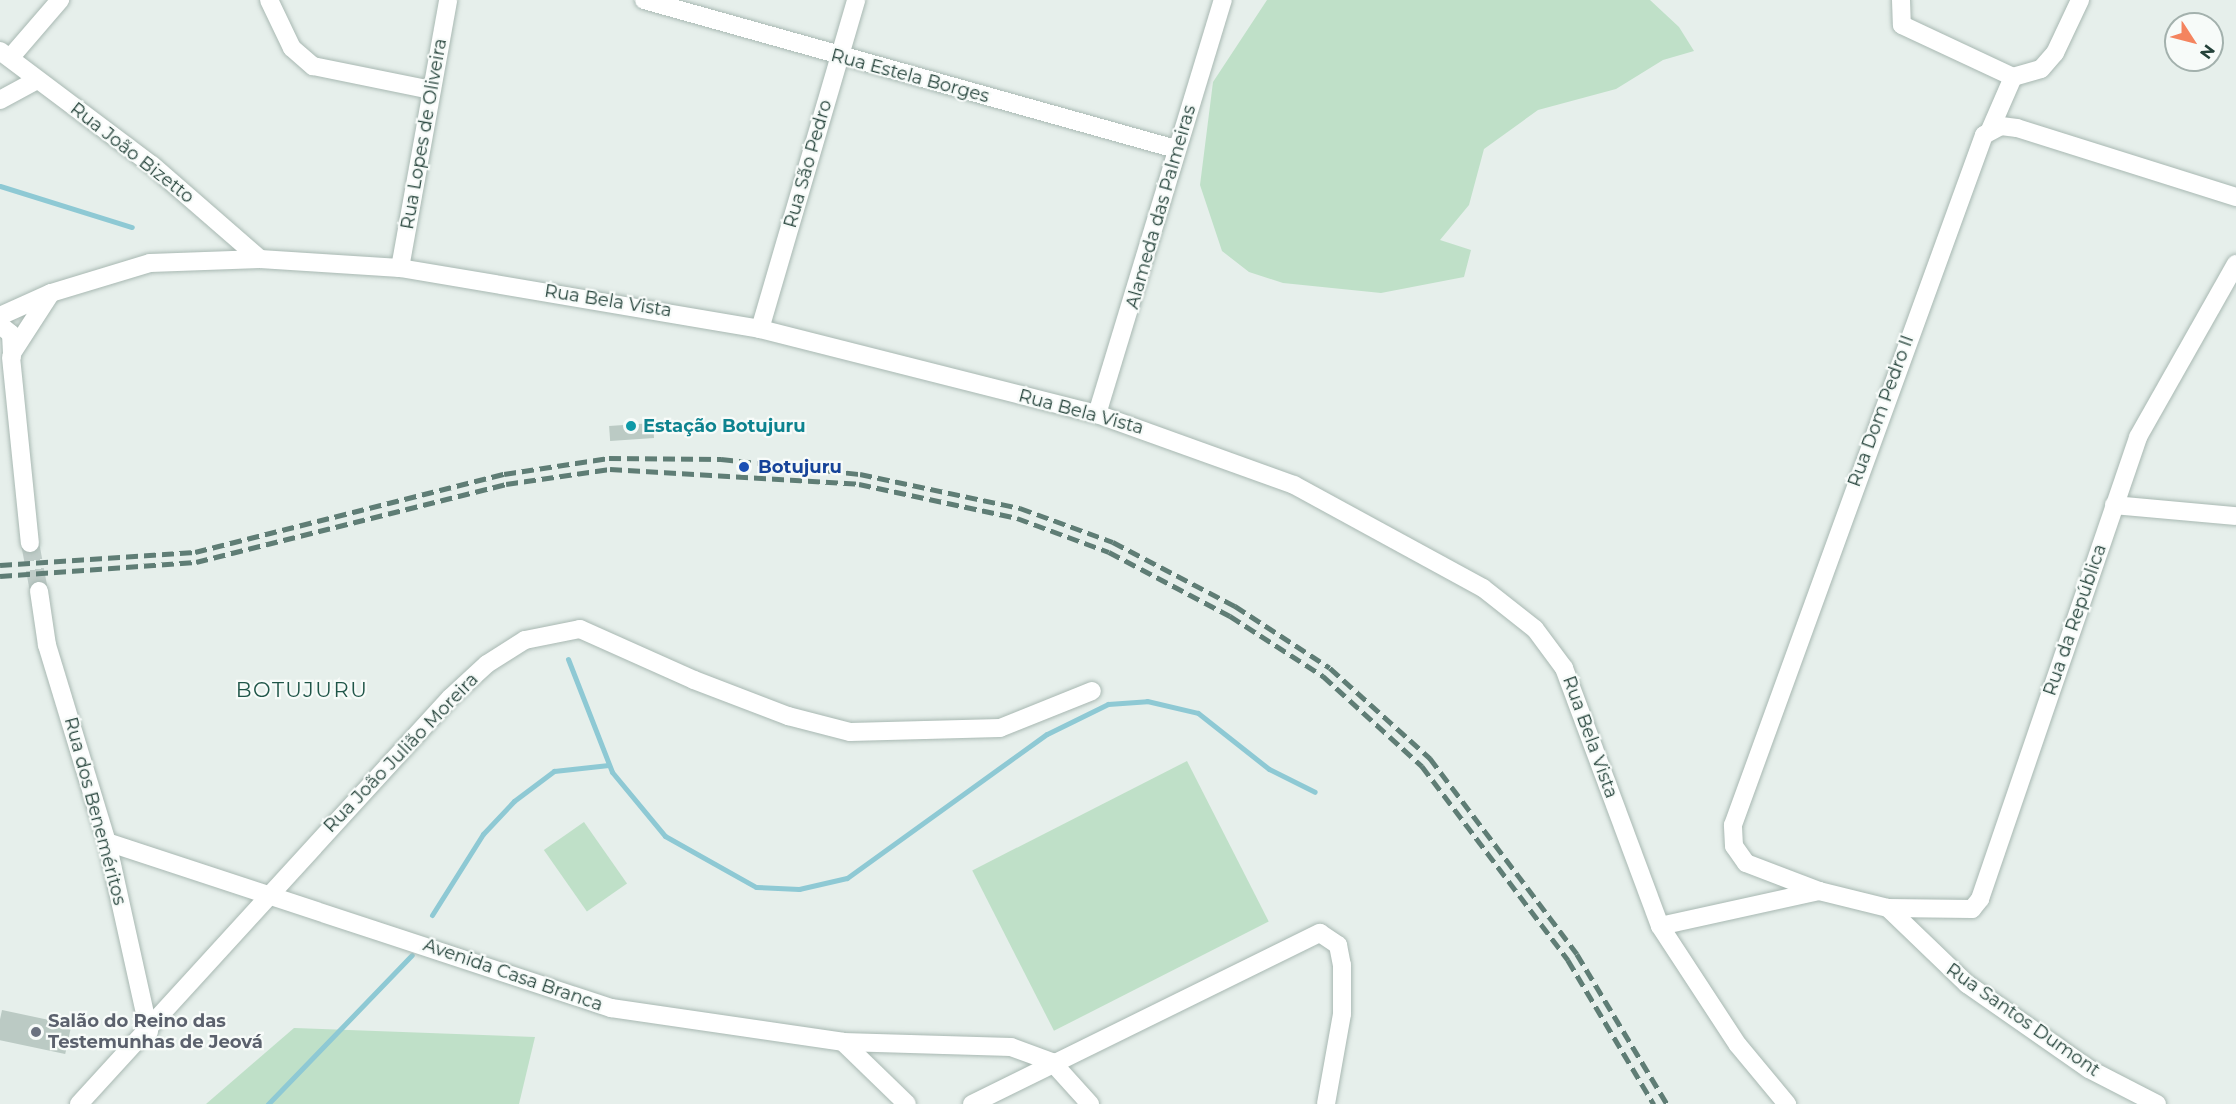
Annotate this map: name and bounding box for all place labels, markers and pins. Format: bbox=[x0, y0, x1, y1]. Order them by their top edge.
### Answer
place label: Estação Botujuru bbox=[643, 415, 806, 437]
marker: Estação Botujuru bbox=[624, 419, 638, 433]
place label: Botujuru bbox=[758, 456, 842, 478]
marker: Botujuru bbox=[735, 458, 753, 476]
place label: Salão do Reino das Testemunhas de Jeová bbox=[48, 1011, 263, 1054]
marker: Salão do Reino das Testemunhas de Jeová bbox=[29, 1025, 43, 1039]

